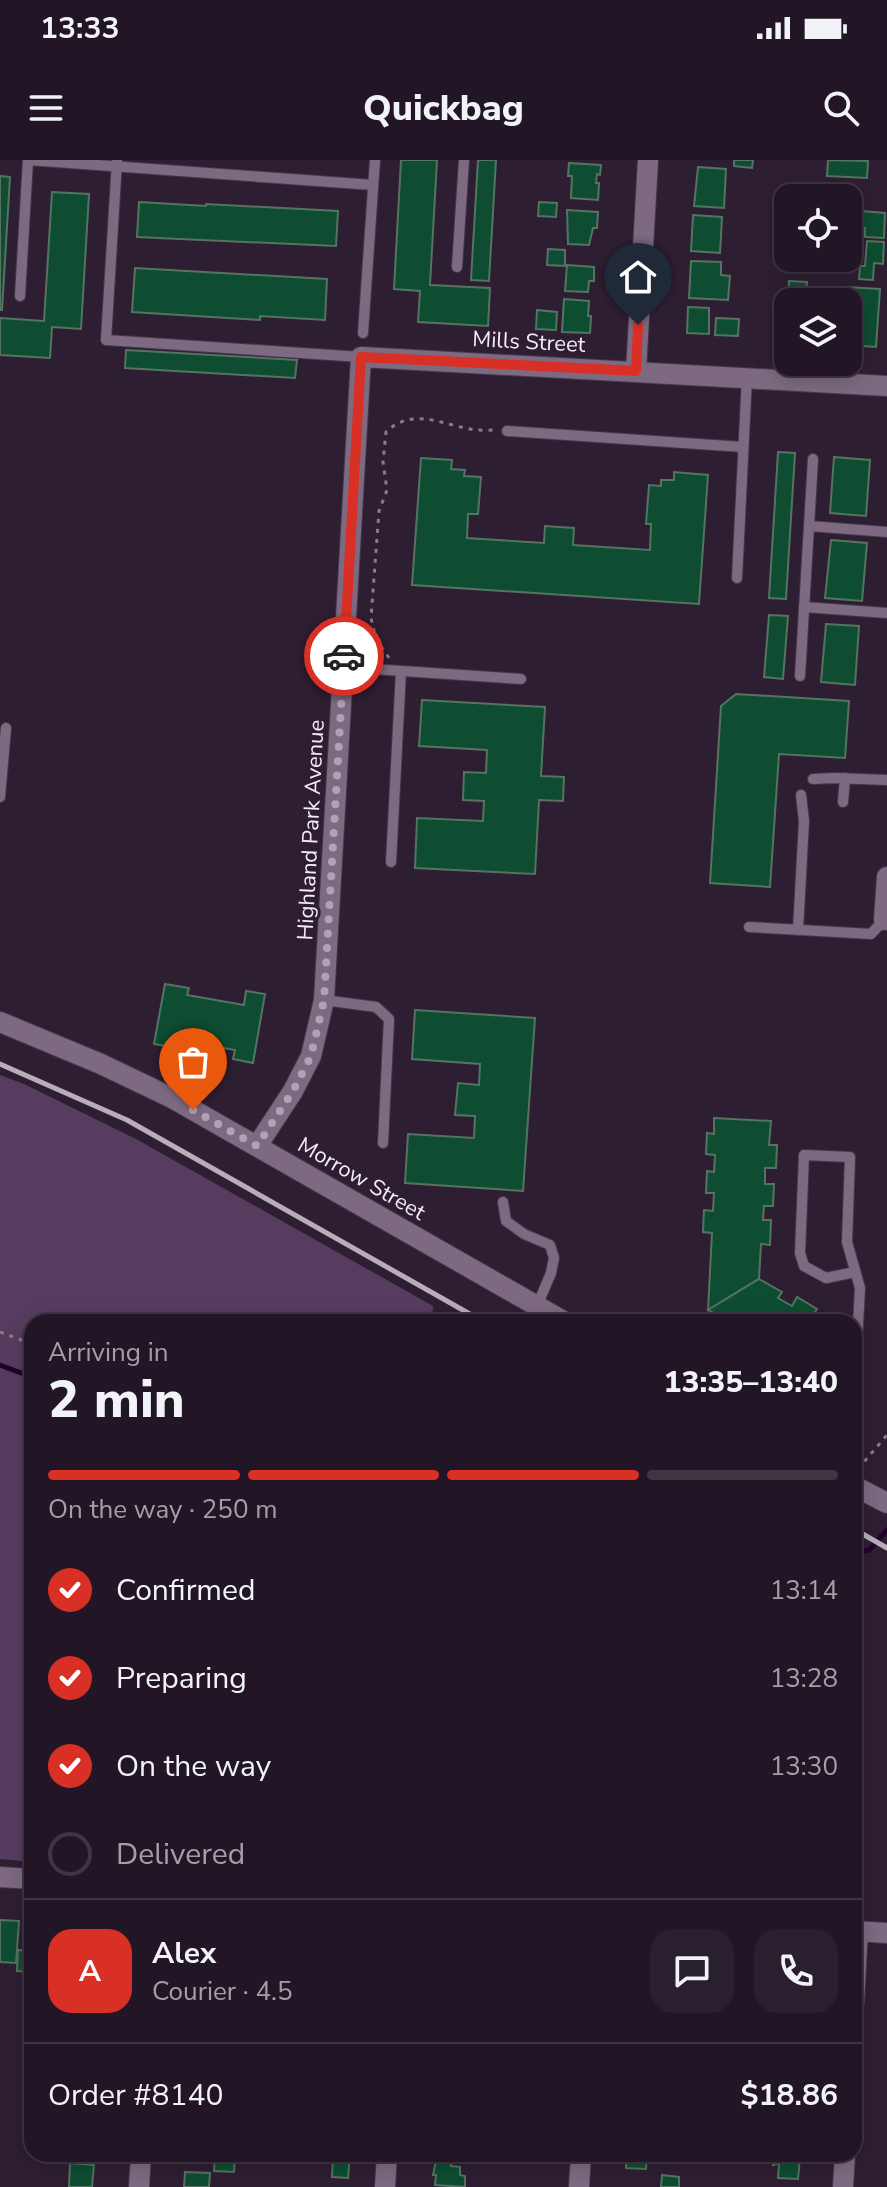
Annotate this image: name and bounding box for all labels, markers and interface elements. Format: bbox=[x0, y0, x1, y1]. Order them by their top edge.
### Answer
text: 13:33 bbox=[40, 8, 119, 49]
text: Quickbag bbox=[363, 84, 524, 133]
icon: menu bbox=[24, 86, 68, 130]
icon: search bbox=[819, 86, 863, 130]
map controls bbox=[774, 184, 862, 376]
button: locate bbox=[774, 184, 862, 272]
pin bbox=[604, 243, 672, 325]
icon: home bbox=[616, 255, 660, 299]
button: layers bbox=[774, 288, 862, 376]
street label: Mills Street bbox=[472, 324, 586, 360]
courier bbox=[304, 616, 384, 696]
icon: car bbox=[322, 634, 366, 678]
street label: Highland Park Avenue bbox=[290, 719, 332, 941]
pin bbox=[159, 1028, 227, 1110]
icon: bag bbox=[171, 1040, 215, 1084]
street label: Morrow Street bbox=[292, 1130, 431, 1228]
text: Arriving in bbox=[48, 1335, 169, 1370]
text: 13:35–13:40 bbox=[663, 1362, 838, 1403]
text: 2 min bbox=[48, 1364, 185, 1435]
text: On the way · 250 m bbox=[48, 1492, 277, 1527]
icon: check bbox=[48, 1568, 92, 1612]
text: Confirmed bbox=[116, 1570, 256, 1611]
text: 13:14 bbox=[770, 1573, 838, 1608]
icon: check bbox=[48, 1656, 92, 1700]
text: Preparing bbox=[116, 1658, 247, 1699]
text: 13:28 bbox=[770, 1661, 838, 1696]
icon: check bbox=[48, 1744, 92, 1788]
text: On the way bbox=[116, 1746, 271, 1787]
text: 13:30 bbox=[770, 1749, 838, 1784]
text: Delivered bbox=[116, 1834, 245, 1875]
button: chat bbox=[650, 1929, 734, 2013]
button: phone bbox=[754, 1929, 838, 2013]
text: Alex bbox=[152, 1933, 216, 1974]
text: A bbox=[79, 1951, 101, 1992]
text: Courier · 4.5 bbox=[152, 1974, 293, 2009]
text: Order #8140 bbox=[48, 2075, 223, 2116]
text: $18.86 bbox=[741, 2075, 838, 2116]

